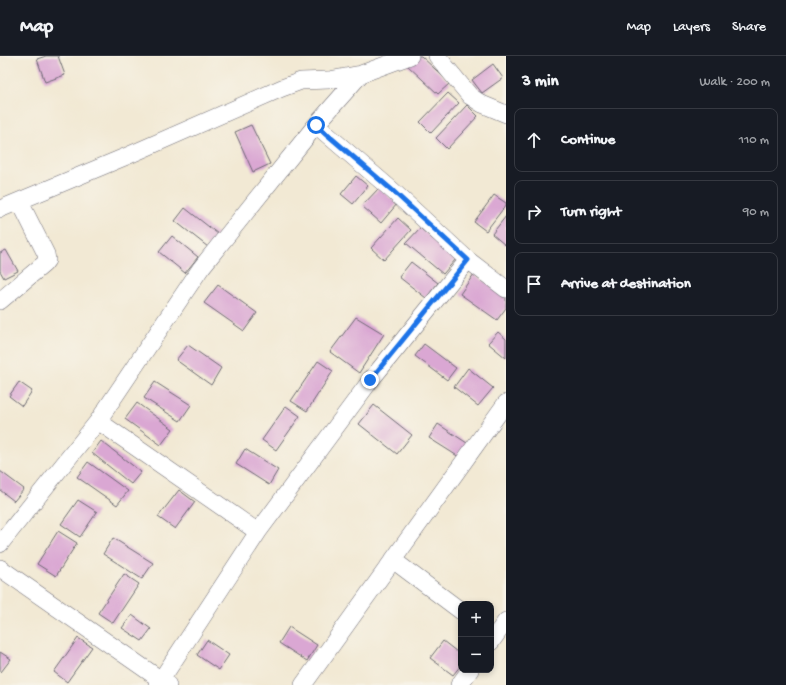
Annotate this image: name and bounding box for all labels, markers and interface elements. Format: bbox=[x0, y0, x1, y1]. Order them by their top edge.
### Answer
text: Map bbox=[20, 16, 53, 39]
text: Map bbox=[627, 19, 651, 36]
text: Layers bbox=[673, 19, 710, 36]
text: Share bbox=[732, 19, 766, 36]
text: 3 min bbox=[522, 72, 559, 92]
text: Walk · 200 m bbox=[699, 75, 770, 90]
route start bbox=[307, 116, 325, 134]
icon: ahead bbox=[523, 129, 545, 151]
text: Continue bbox=[561, 131, 615, 149]
text: 110 m bbox=[739, 133, 769, 148]
icon: right bbox=[523, 201, 545, 223]
text: Turn right bbox=[561, 203, 621, 221]
text: 90 m bbox=[743, 205, 769, 220]
icon: arrive bbox=[523, 273, 545, 295]
text: Arrive at destination bbox=[561, 275, 691, 293]
route end bbox=[361, 371, 379, 389]
map controls bbox=[458, 601, 494, 673]
button: + bbox=[458, 601, 494, 637]
button: − bbox=[458, 637, 494, 673]

